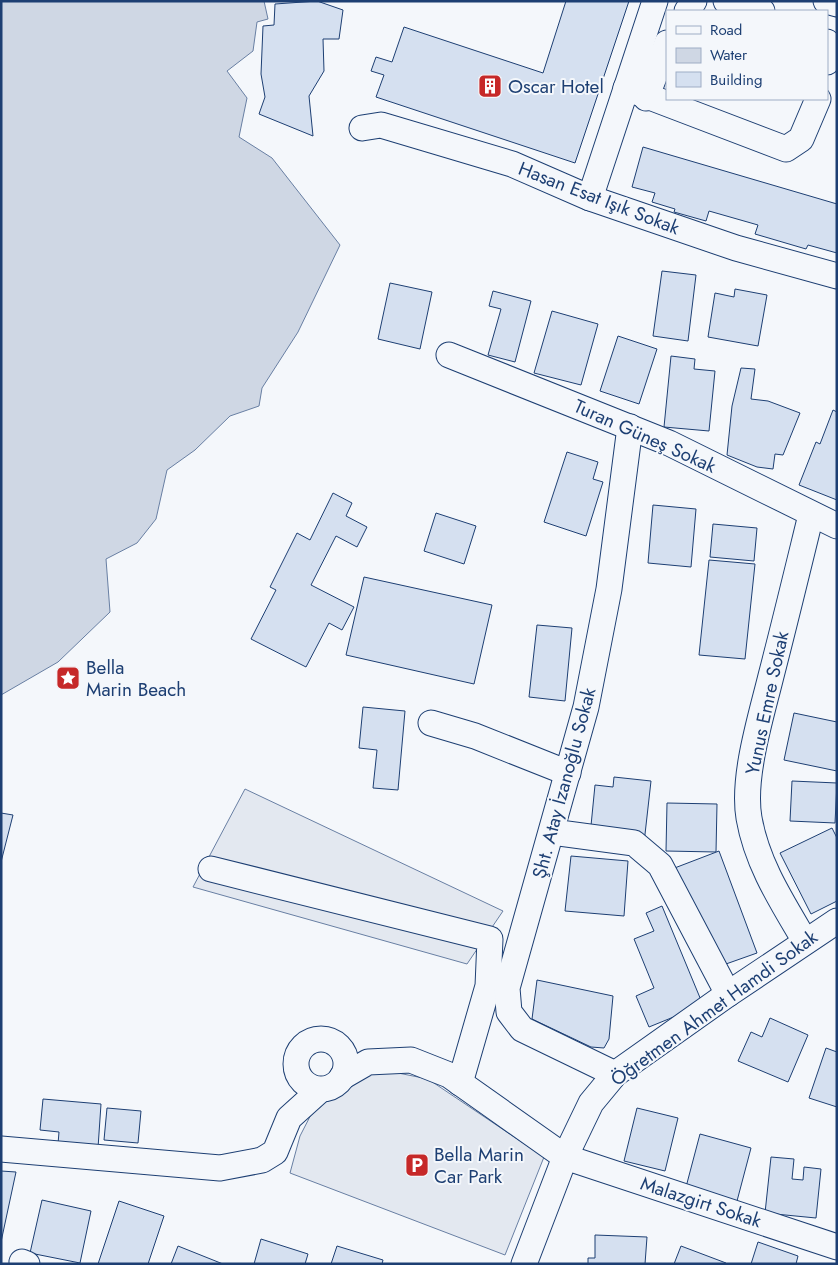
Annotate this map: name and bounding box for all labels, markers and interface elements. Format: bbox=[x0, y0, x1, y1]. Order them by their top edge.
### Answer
legend bbox=[666, 10, 828, 100]
text: Road bbox=[710, 19, 742, 41]
text: Water bbox=[710, 44, 748, 66]
text: Building bbox=[710, 69, 762, 91]
building icon: Oscar Hotel bbox=[477, 73, 503, 99]
place label: Oscar Hotel bbox=[508, 73, 604, 100]
street label: Hasan Esat Işık Sokak bbox=[514, 155, 684, 241]
street label: Turan Güneş Sokak bbox=[570, 393, 721, 480]
street label: Yunus Emre Sokak bbox=[739, 628, 796, 777]
place label: Bella Marin Beach bbox=[86, 654, 186, 703]
place icon: Bella Marin Beach bbox=[55, 665, 81, 691]
street label: Şht. Atay İzanoğlu Sokak bbox=[525, 684, 603, 882]
street label: Öğretmen Ahmet Hamdi Sokak bbox=[605, 923, 823, 1092]
place label: Bella Marin Car Park bbox=[434, 1141, 524, 1190]
parking icon: Bella Marin Car Park bbox=[404, 1152, 430, 1178]
street label: Malazgirt Sokak bbox=[637, 1170, 766, 1234]

